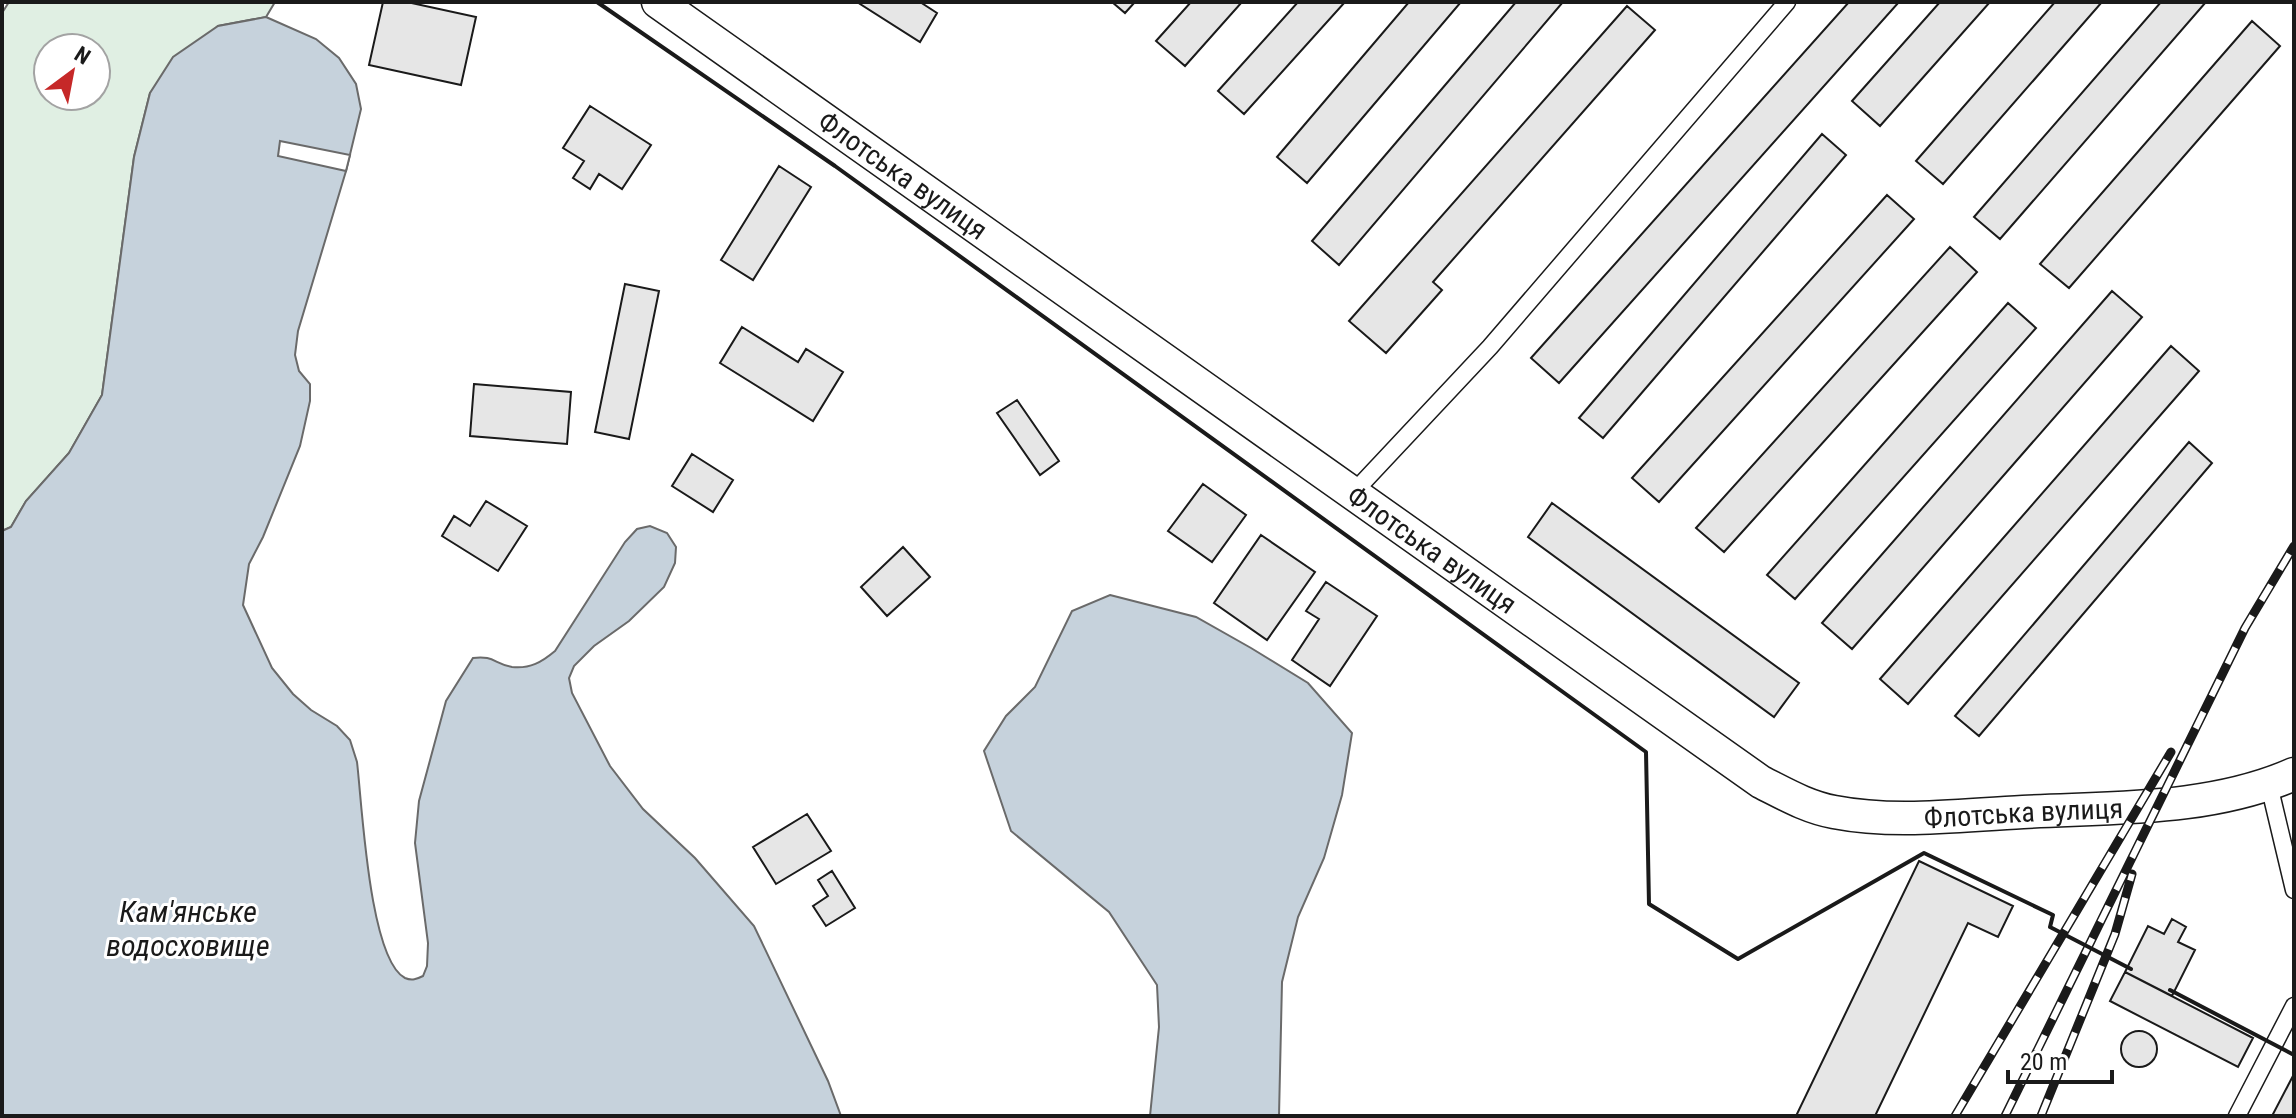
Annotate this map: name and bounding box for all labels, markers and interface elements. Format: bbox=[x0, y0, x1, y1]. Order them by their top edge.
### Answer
north arrow bbox=[32, 32, 112, 112]
text: N bbox=[70, 41, 95, 70]
street label: Флотська вулиця bbox=[812, 104, 994, 246]
street label: Флотська вулиця bbox=[1341, 478, 1523, 620]
street label: Флотська вулиця bbox=[1923, 791, 2124, 834]
water label: Кам'янське водосховище bbox=[106, 894, 270, 963]
scale bar bbox=[2008, 1034, 2112, 1084]
text: 20 m bbox=[2020, 1048, 2067, 1076]

